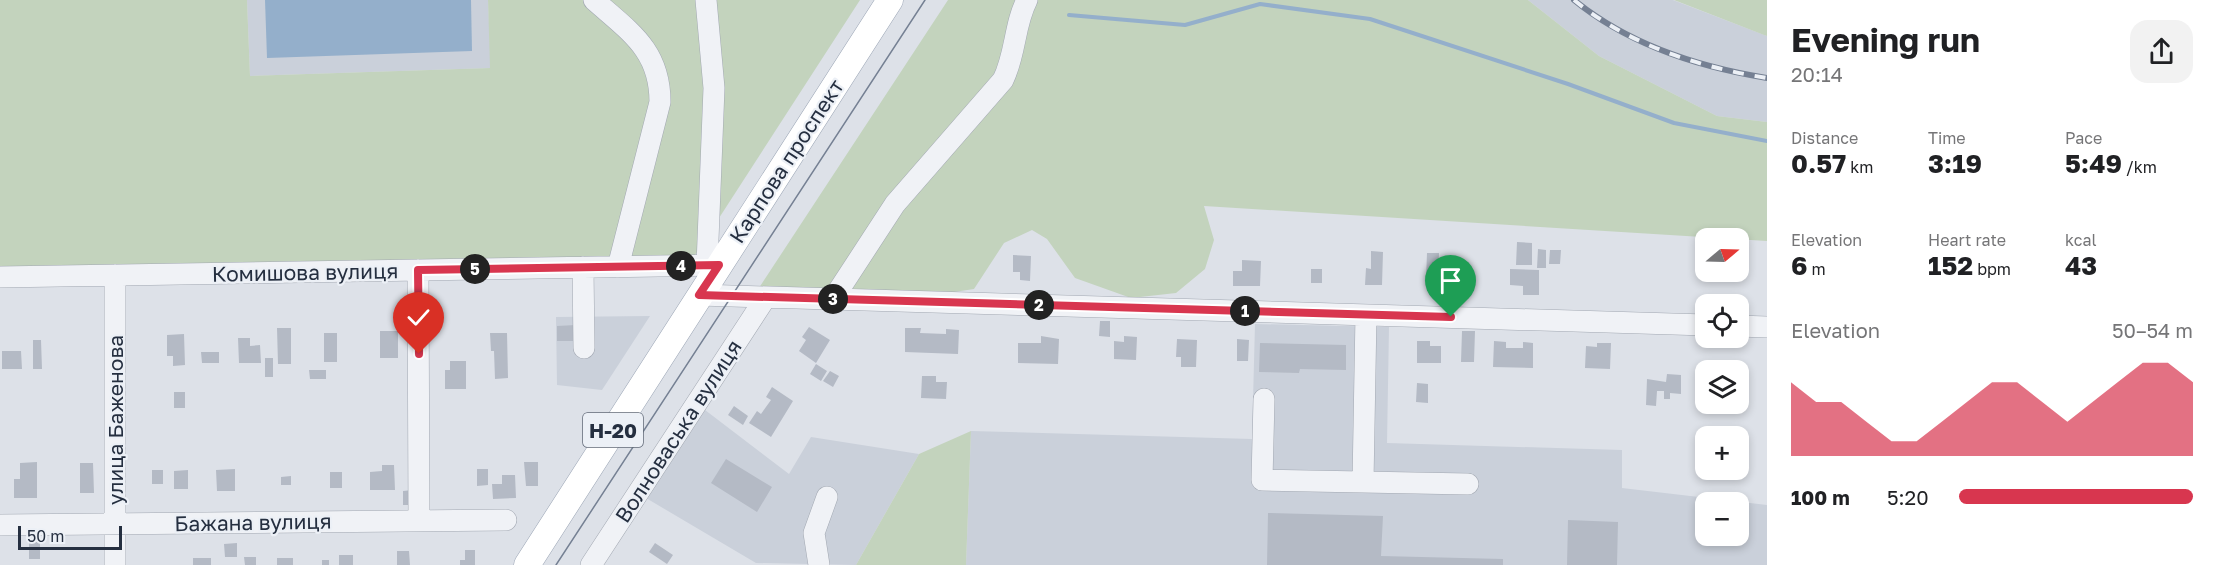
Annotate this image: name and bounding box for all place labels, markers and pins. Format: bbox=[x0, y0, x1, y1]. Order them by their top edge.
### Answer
pin: 4 bbox=[666, 251, 696, 281]
pin: 5 bbox=[460, 254, 490, 284]
pin bbox=[1425, 255, 1476, 317]
pin: 3 bbox=[818, 284, 848, 314]
pin: 2 bbox=[1024, 290, 1054, 320]
pin bbox=[393, 292, 444, 354]
pin: 1 bbox=[1230, 296, 1260, 326]

